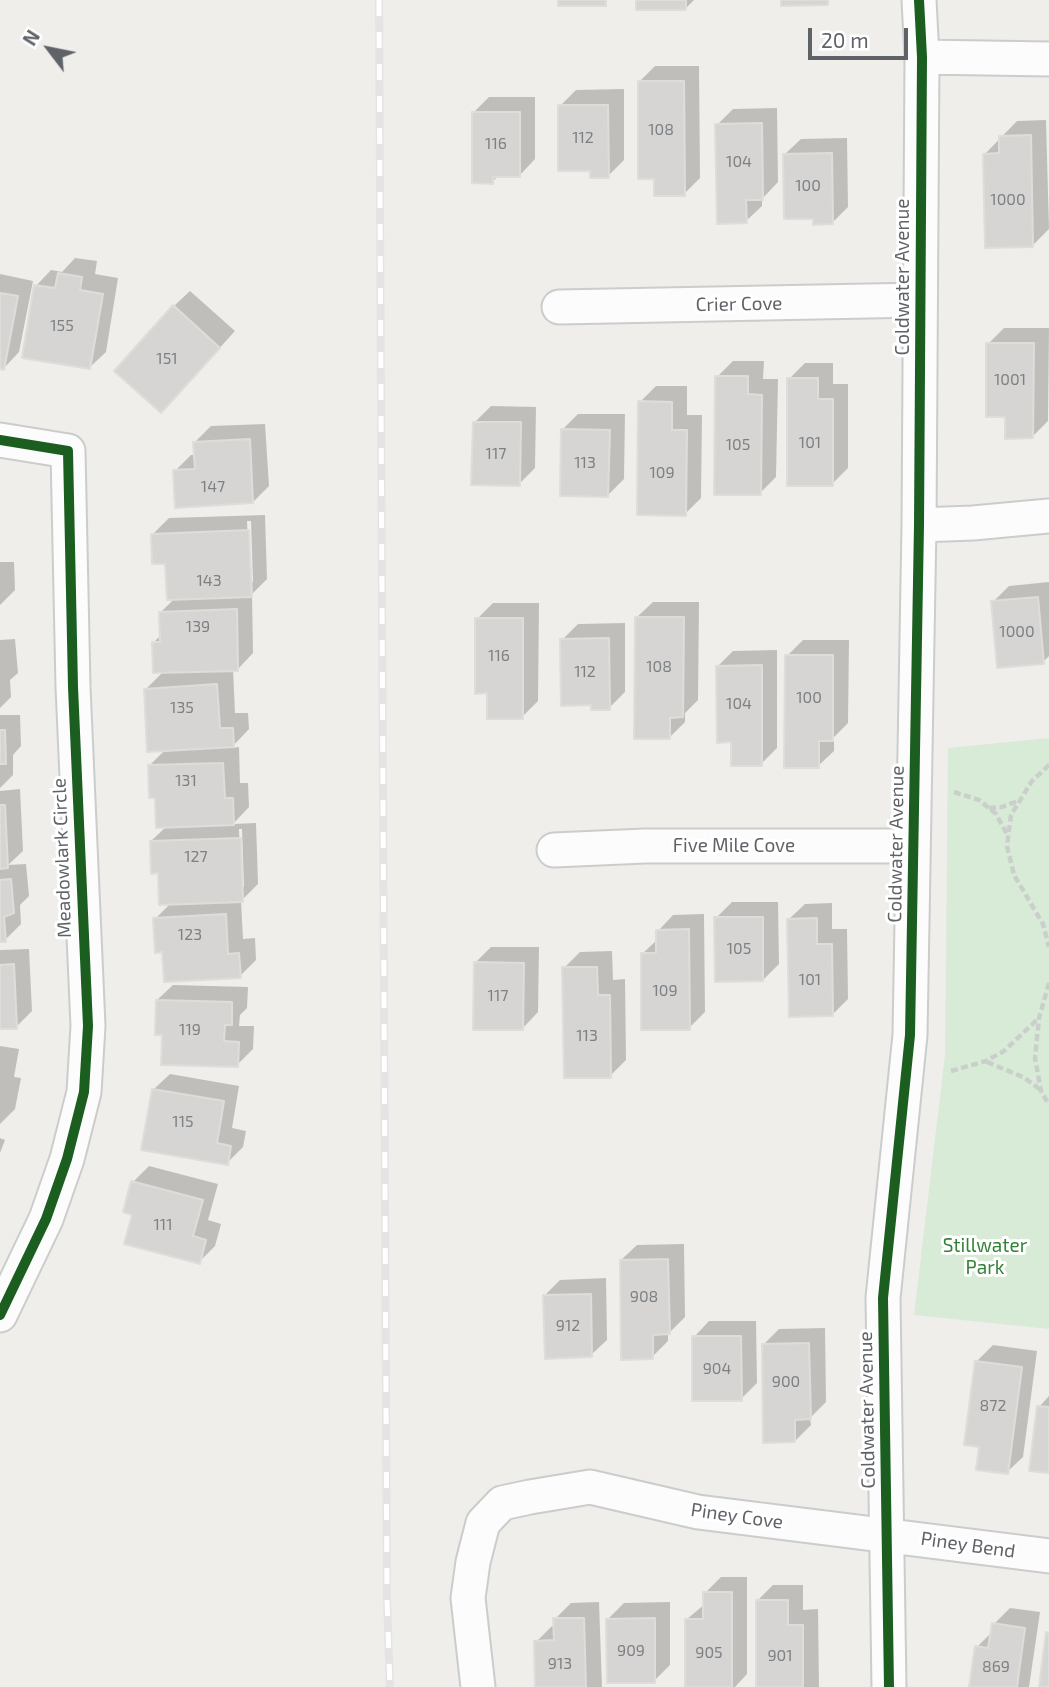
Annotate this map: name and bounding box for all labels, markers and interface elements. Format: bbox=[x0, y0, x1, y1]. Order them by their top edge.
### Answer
north arrow bbox=[14, 14, 84, 84]
scale bar bbox=[811, 14, 911, 58]
text: N bbox=[17, 26, 44, 50]
text: 20 m bbox=[821, 27, 869, 52]
house number: 108 bbox=[648, 120, 674, 140]
house number: 112 bbox=[572, 128, 594, 148]
house number: 116 bbox=[485, 134, 507, 154]
house number: 104 bbox=[726, 152, 752, 172]
house number: 100 bbox=[795, 176, 821, 196]
house number: 1000 bbox=[990, 190, 1026, 210]
street label: Coldwater Avenue bbox=[892, 198, 914, 356]
street label: Crier Cove bbox=[695, 292, 783, 316]
house number: 155 bbox=[50, 316, 74, 336]
house number: 151 bbox=[156, 349, 178, 369]
house number: 1001 bbox=[994, 370, 1026, 390]
house number: 101 bbox=[799, 433, 821, 453]
house number: 105 bbox=[726, 435, 750, 455]
house number: 117 bbox=[486, 444, 506, 464]
house number: 113 bbox=[574, 453, 596, 473]
house number: 109 bbox=[649, 463, 675, 483]
house number: 147 bbox=[201, 477, 225, 497]
house number: 143 bbox=[196, 571, 222, 591]
house number: 139 bbox=[186, 617, 210, 637]
house number: 1000 bbox=[999, 622, 1035, 642]
house number: 116 bbox=[488, 646, 510, 666]
house number: 108 bbox=[646, 657, 672, 677]
house number: 112 bbox=[574, 662, 596, 682]
house number: 100 bbox=[796, 688, 822, 708]
house number: 104 bbox=[726, 694, 752, 714]
house number: 135 bbox=[170, 698, 194, 718]
street label: Coldwater Avenue bbox=[883, 765, 909, 923]
house number: 131 bbox=[175, 771, 197, 791]
street label: Meadowlark Circle bbox=[48, 778, 76, 938]
street label: Five Mile Cove bbox=[673, 835, 795, 857]
house number: 127 bbox=[184, 847, 208, 867]
house number: 123 bbox=[178, 925, 202, 945]
house number: 105 bbox=[727, 939, 751, 959]
house number: 101 bbox=[799, 970, 821, 990]
house number: 109 bbox=[652, 981, 678, 1001]
house number: 117 bbox=[488, 986, 508, 1006]
house number: 119 bbox=[179, 1020, 201, 1040]
house number: 113 bbox=[576, 1026, 598, 1046]
house number: 115 bbox=[172, 1112, 194, 1132]
house number: 111 bbox=[153, 1215, 173, 1235]
park label: Stillwater Park bbox=[943, 1235, 1027, 1279]
house number: 908 bbox=[630, 1287, 658, 1307]
house number: 912 bbox=[556, 1316, 580, 1336]
street label: Coldwater Avenue bbox=[854, 1331, 880, 1489]
house number: 904 bbox=[703, 1359, 731, 1379]
house number: 900 bbox=[772, 1372, 800, 1392]
house number: 872 bbox=[980, 1396, 1006, 1416]
street label: Piney Cove bbox=[689, 1498, 785, 1534]
street label: Piney Bend bbox=[919, 1527, 1017, 1563]
house number: 909 bbox=[617, 1641, 645, 1661]
house number: 905 bbox=[695, 1643, 723, 1663]
house number: 901 bbox=[767, 1646, 793, 1666]
house number: 913 bbox=[548, 1654, 572, 1674]
house number: 869 bbox=[982, 1657, 1010, 1677]

